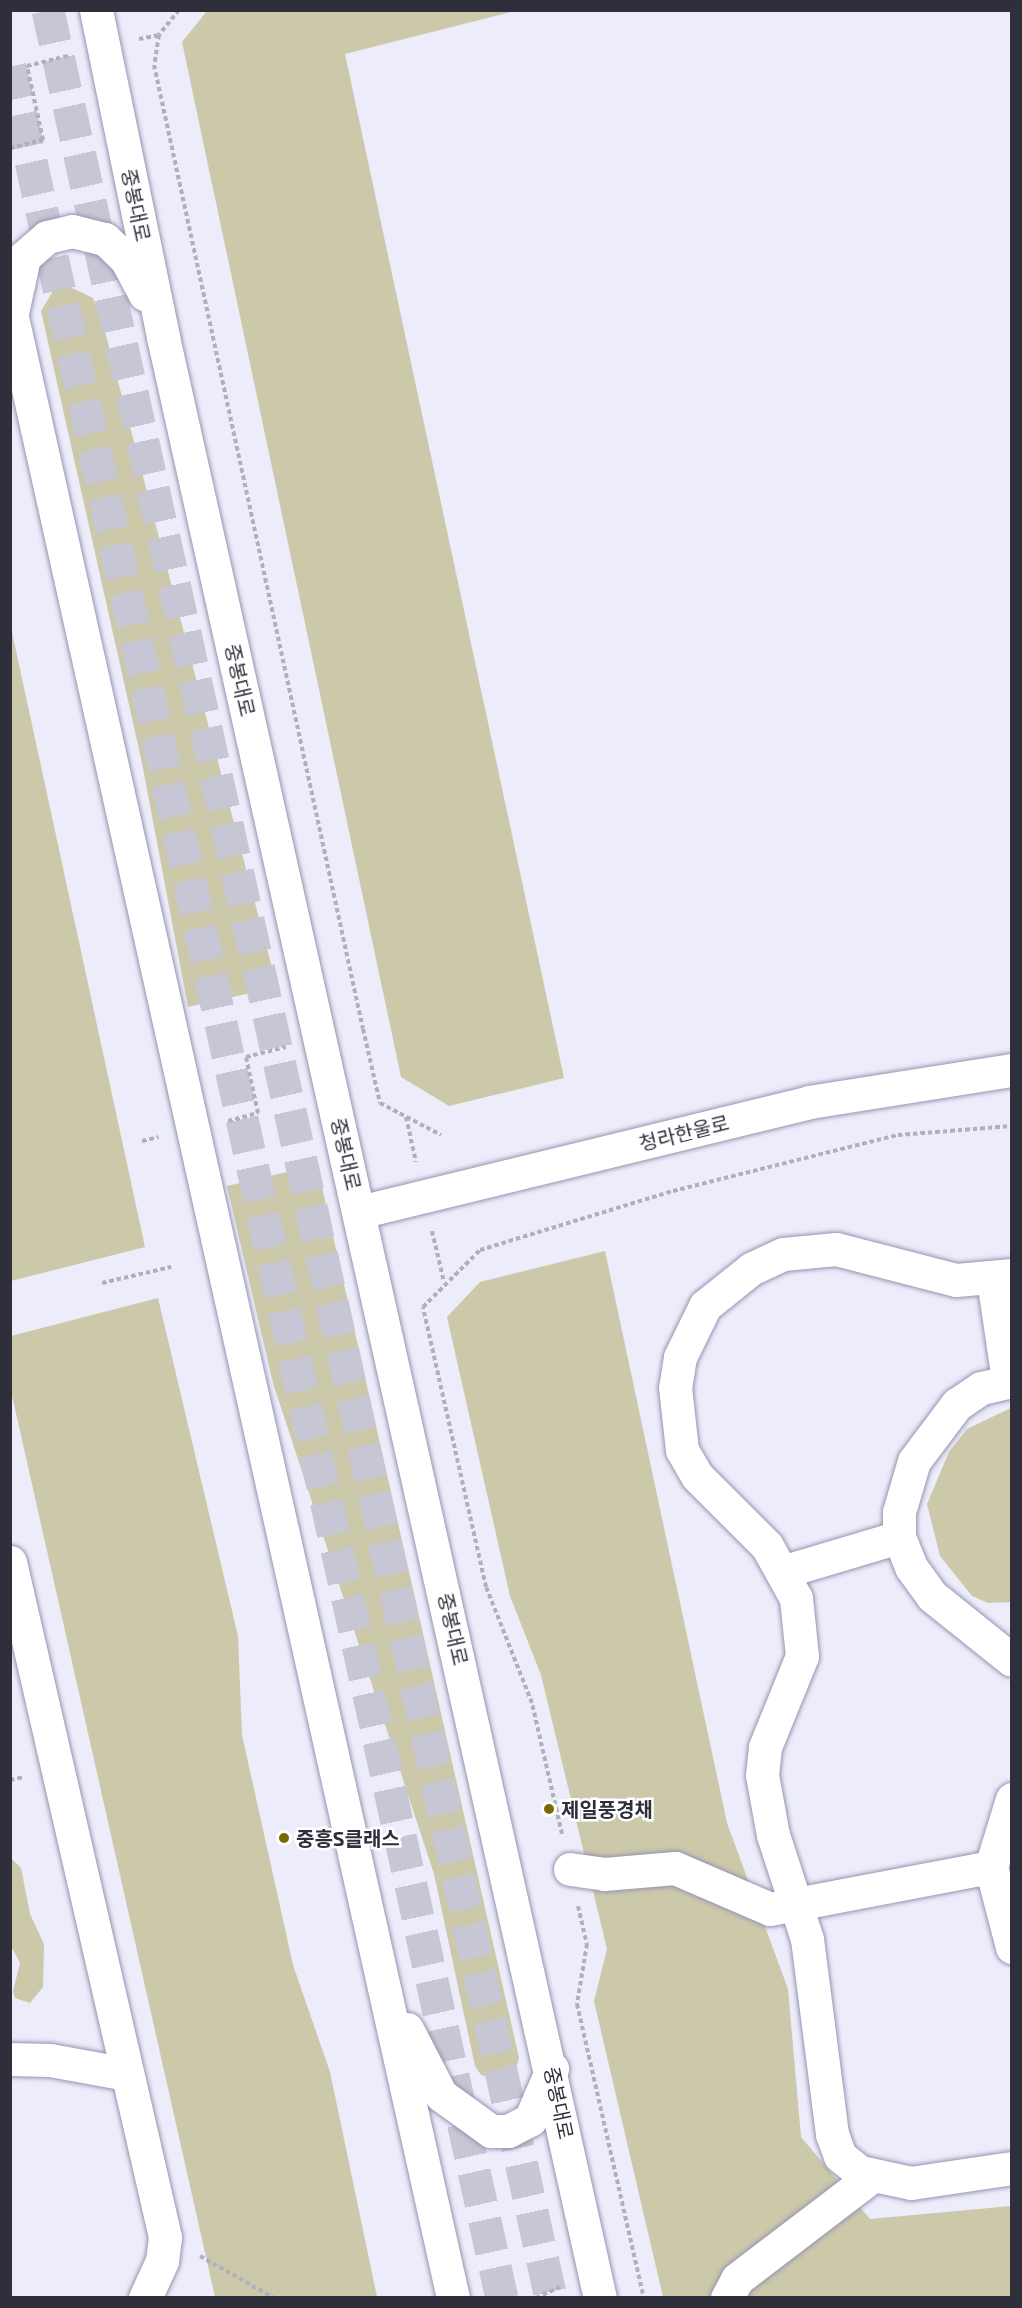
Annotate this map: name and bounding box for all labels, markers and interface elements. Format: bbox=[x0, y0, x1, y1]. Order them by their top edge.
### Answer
street label: 중봉대로 bbox=[117, 167, 155, 243]
street label: 중봉대로 bbox=[220, 641, 260, 719]
street label: 청라한울로 bbox=[636, 1110, 732, 1156]
street label: 중봉대로 bbox=[326, 1115, 366, 1193]
street label: 중봉대로 bbox=[433, 1590, 473, 1668]
place label: 제일풍경채 bbox=[561, 1797, 653, 1821]
marker: 제일풍경채 bbox=[542, 1802, 556, 1816]
place label: 중흥S클래스 bbox=[296, 1826, 400, 1850]
marker: 중흥S클래스 bbox=[277, 1831, 291, 1845]
street label: 중봉대로 bbox=[540, 2065, 578, 2141]

